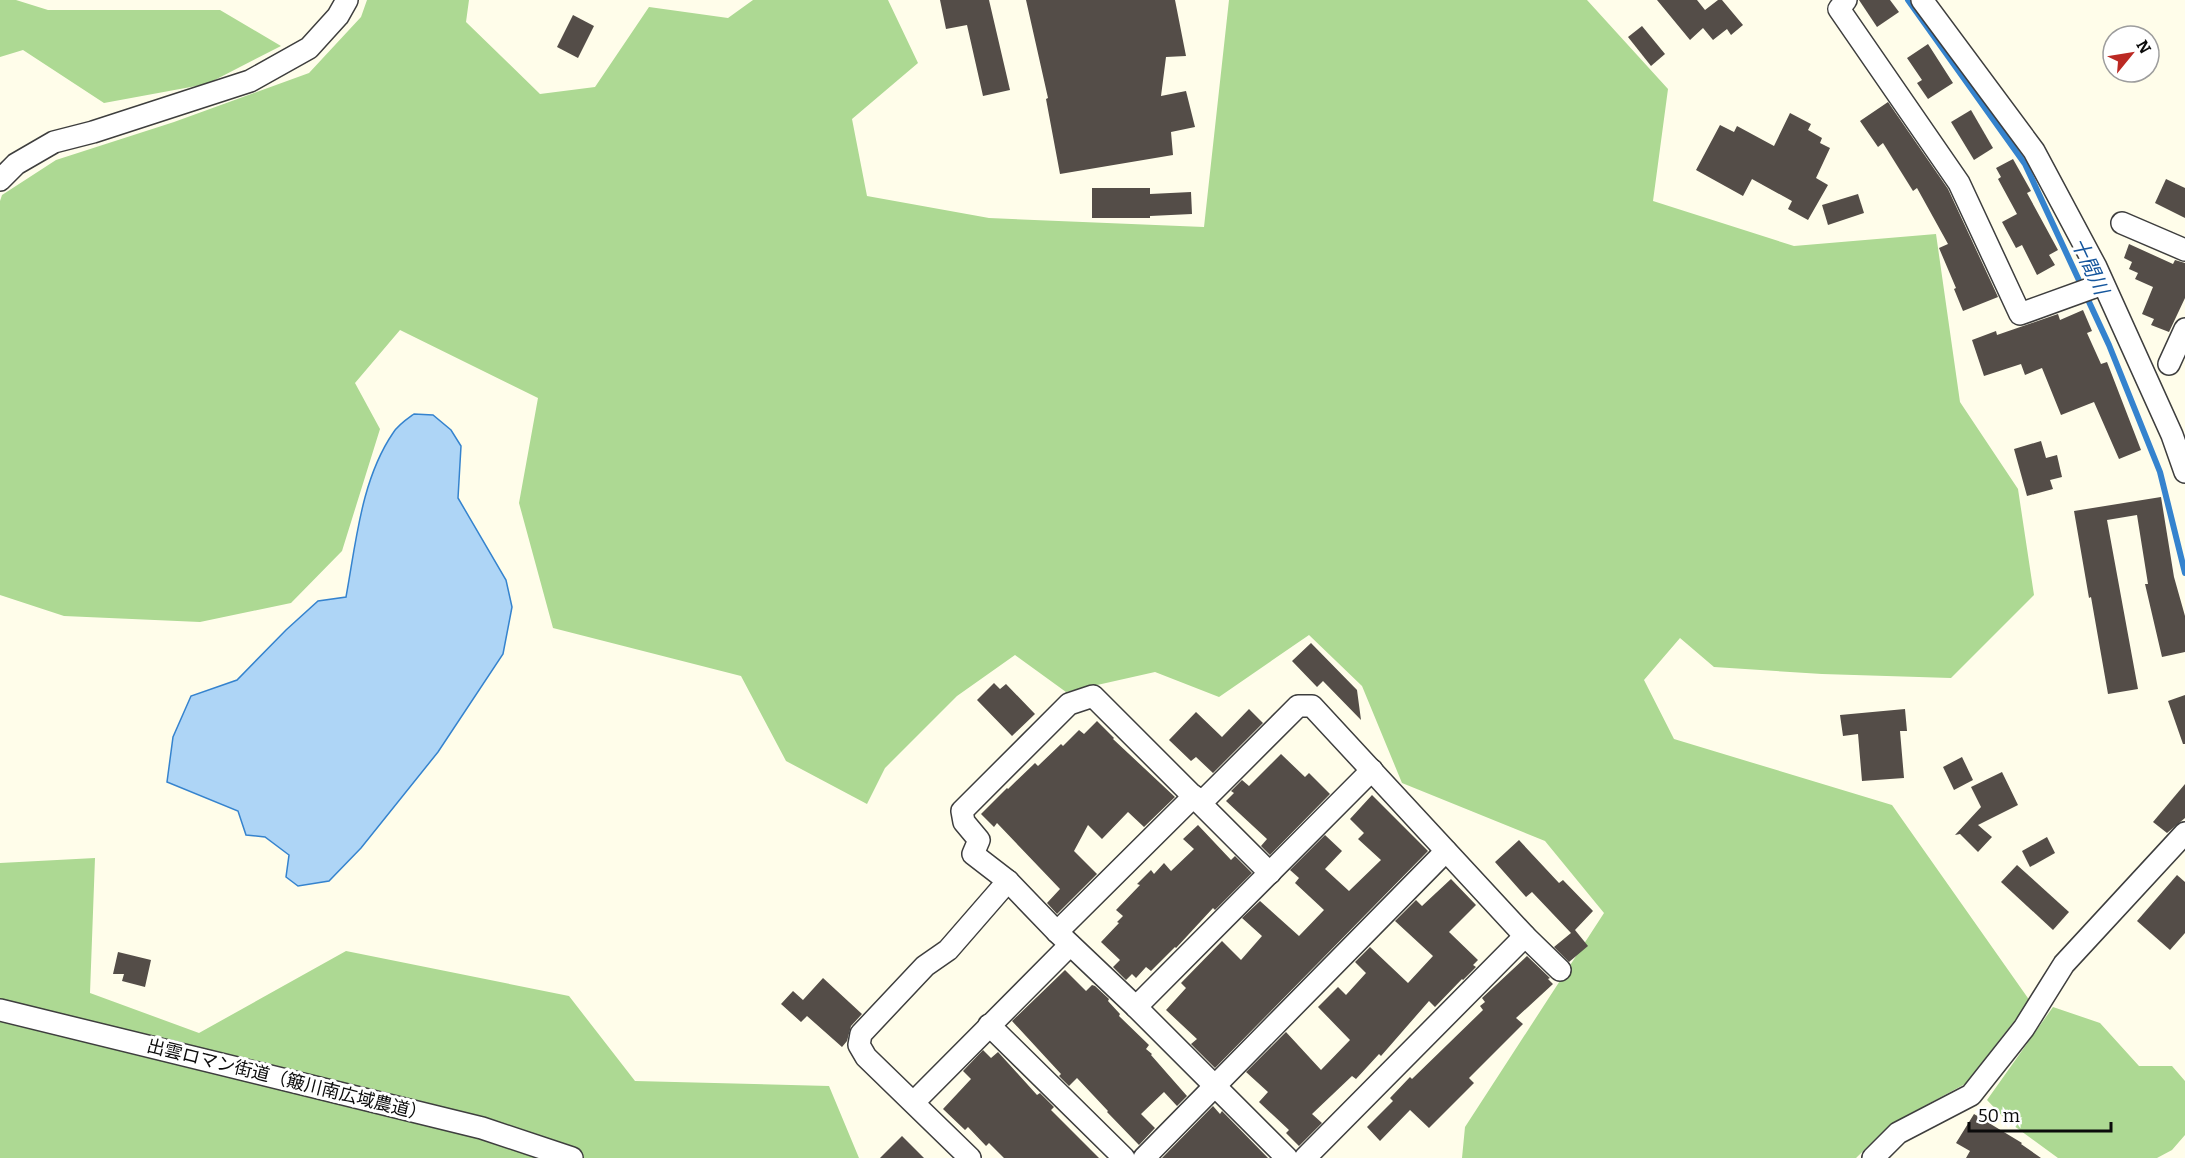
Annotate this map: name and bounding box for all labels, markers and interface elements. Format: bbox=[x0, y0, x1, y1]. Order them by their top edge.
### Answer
north arrow bbox=[2101, 24, 2161, 84]
text: N bbox=[2132, 37, 2155, 57]
water label: 十間川 bbox=[2066, 234, 2114, 300]
street label: 出雲ロマン街道（簸川南広域農道） bbox=[145, 1034, 429, 1126]
scale bar bbox=[1969, 1095, 2112, 1133]
text: 50 m bbox=[1978, 1105, 2020, 1127]

